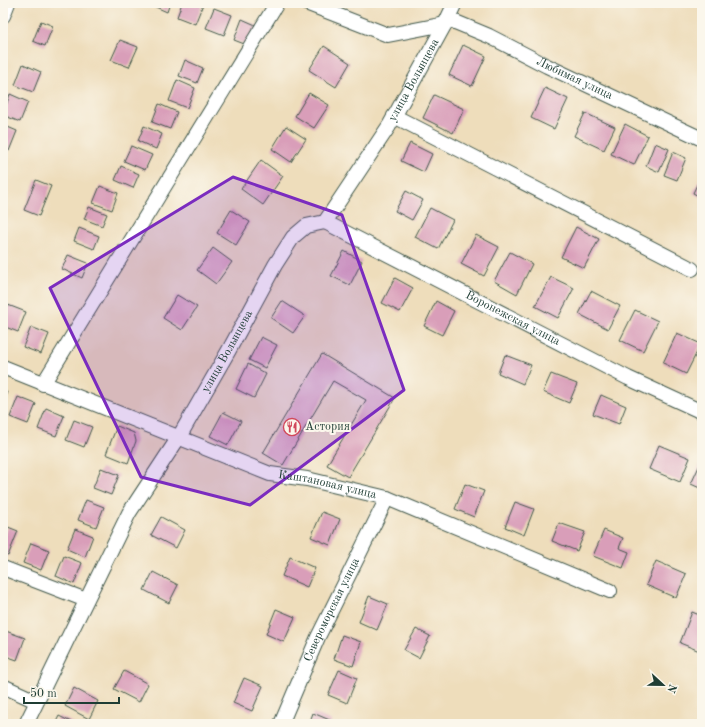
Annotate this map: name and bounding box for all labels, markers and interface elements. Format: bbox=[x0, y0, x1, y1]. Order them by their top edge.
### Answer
street label: улица Волынцева bbox=[387, 37, 442, 124]
street label: Любимая улица bbox=[534, 56, 615, 102]
street label: Воронежская улица bbox=[463, 289, 562, 348]
street label: улица Волынцева bbox=[200, 308, 255, 395]
restaurant icon: Астория bbox=[282, 417, 302, 437]
place label: Астория bbox=[305, 421, 350, 433]
street label: Каштановая улица bbox=[277, 469, 378, 501]
street label: Североморская улица bbox=[302, 556, 362, 664]
north arrow bbox=[643, 665, 683, 705]
scale bar bbox=[24, 679, 119, 705]
text: N bbox=[664, 682, 678, 695]
text: 50 m bbox=[30, 687, 57, 700]

